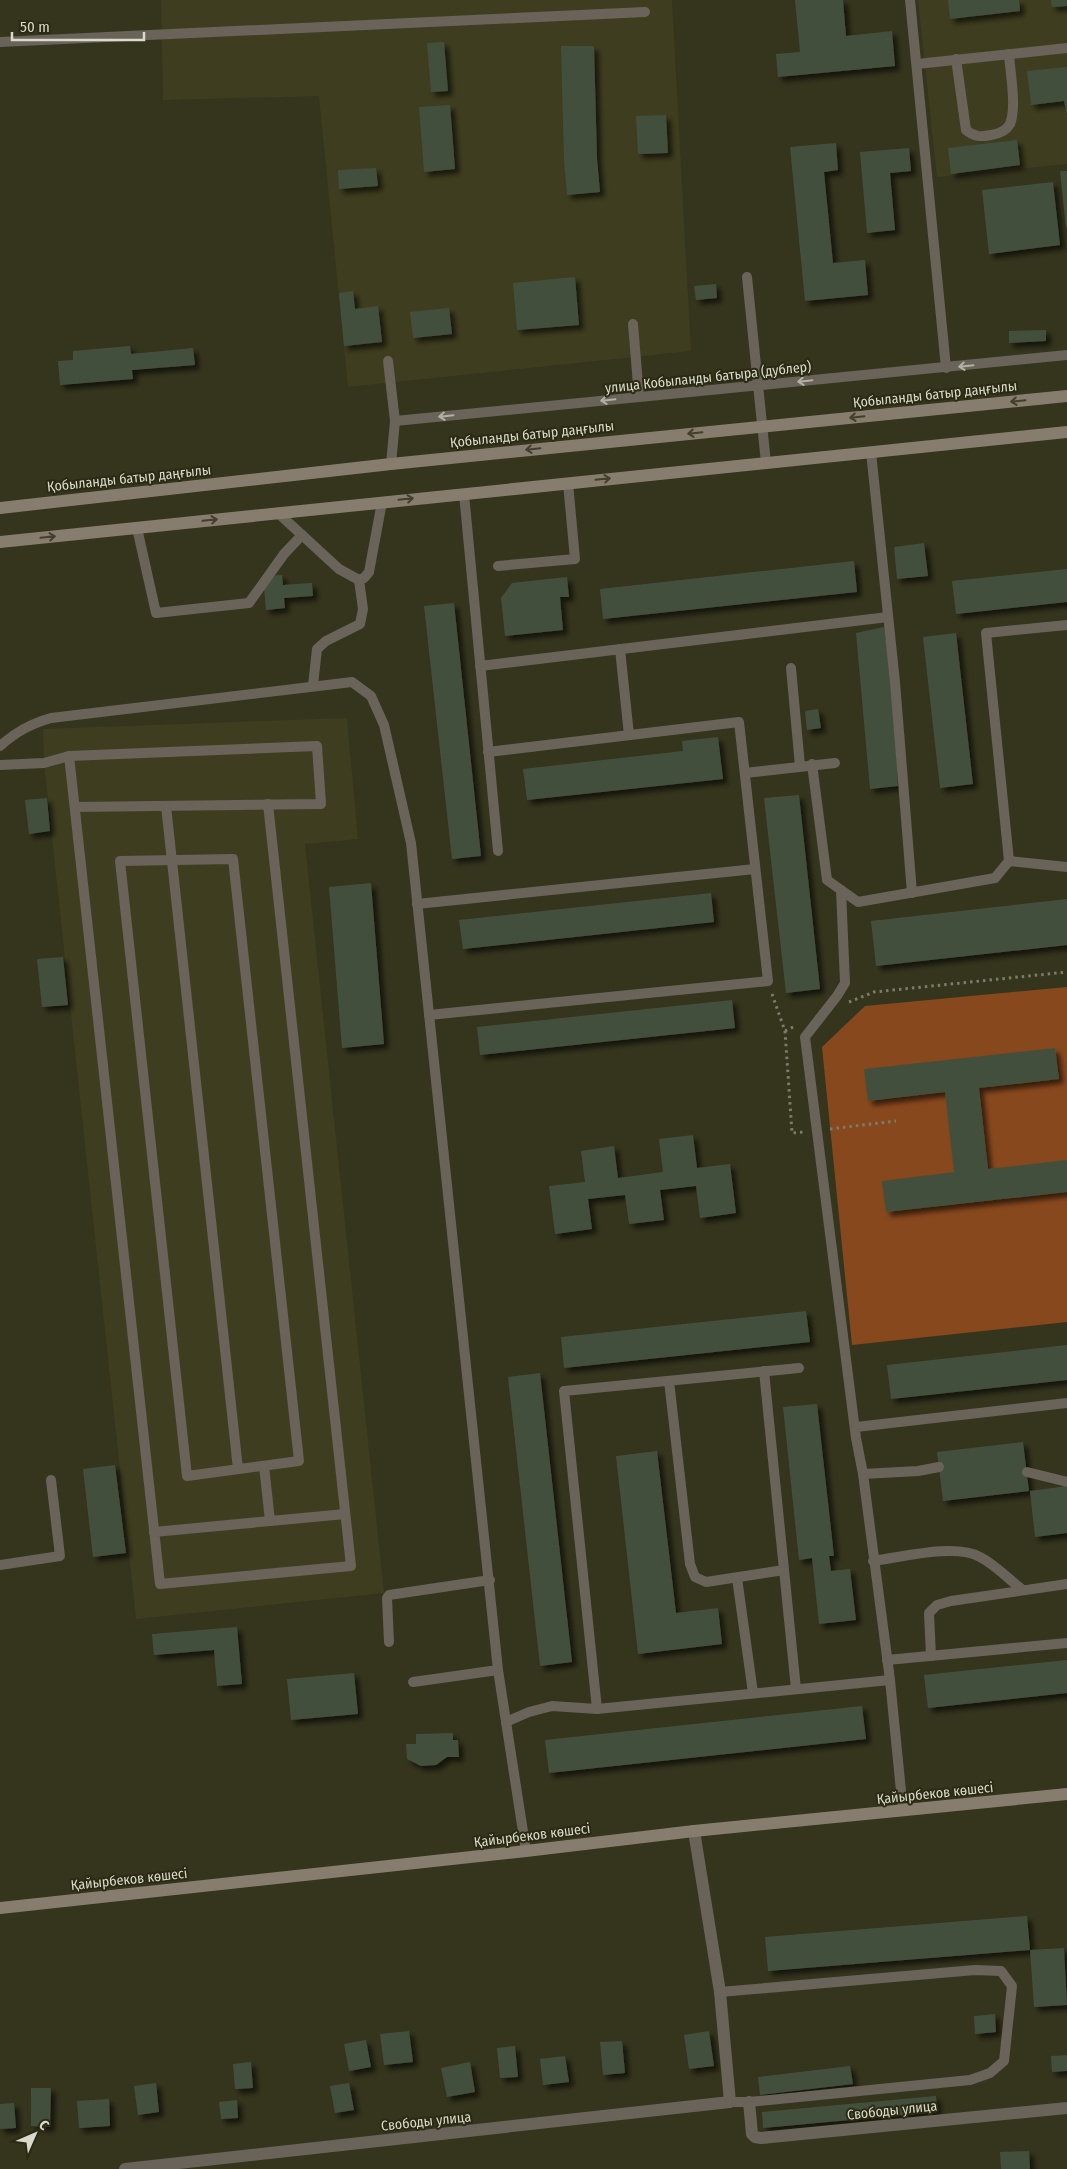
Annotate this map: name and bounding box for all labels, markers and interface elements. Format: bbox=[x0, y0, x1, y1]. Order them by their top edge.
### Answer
scale bar bbox=[12, 10, 145, 42]
text: 50 m bbox=[20, 18, 50, 36]
street label: улица Кобыланды батыра (дублер) bbox=[604, 358, 812, 397]
one-way arrow bbox=[959, 361, 975, 371]
one-way arrow bbox=[797, 377, 813, 386]
street label: Қобыланды батыр даңғылы bbox=[852, 377, 1018, 412]
one-way arrow bbox=[600, 396, 616, 405]
one-way arrow bbox=[1011, 396, 1027, 405]
one-way arrow bbox=[439, 411, 455, 421]
one-way arrow bbox=[849, 412, 865, 422]
street label: Қобыланды батыр даңғылы bbox=[449, 417, 615, 452]
one-way arrow bbox=[687, 428, 703, 438]
one-way arrow bbox=[526, 444, 542, 454]
street label: Қобыланды батыр даңғылы bbox=[46, 461, 212, 496]
one-way arrow bbox=[595, 474, 611, 484]
one-way arrow bbox=[398, 495, 414, 504]
one-way arrow bbox=[202, 515, 218, 525]
one-way arrow bbox=[40, 532, 56, 542]
street label: Қайырбеков көшесі bbox=[876, 1779, 994, 1808]
street label: Қайырбеков көшесі bbox=[473, 1820, 591, 1851]
street label: Қайырбеков көшесі bbox=[70, 1865, 188, 1894]
street label: Свободы улица bbox=[846, 2097, 938, 2124]
street label: Свободы улица bbox=[380, 2108, 472, 2135]
north arrow bbox=[10, 2109, 60, 2159]
text: С bbox=[35, 2117, 53, 2134]

